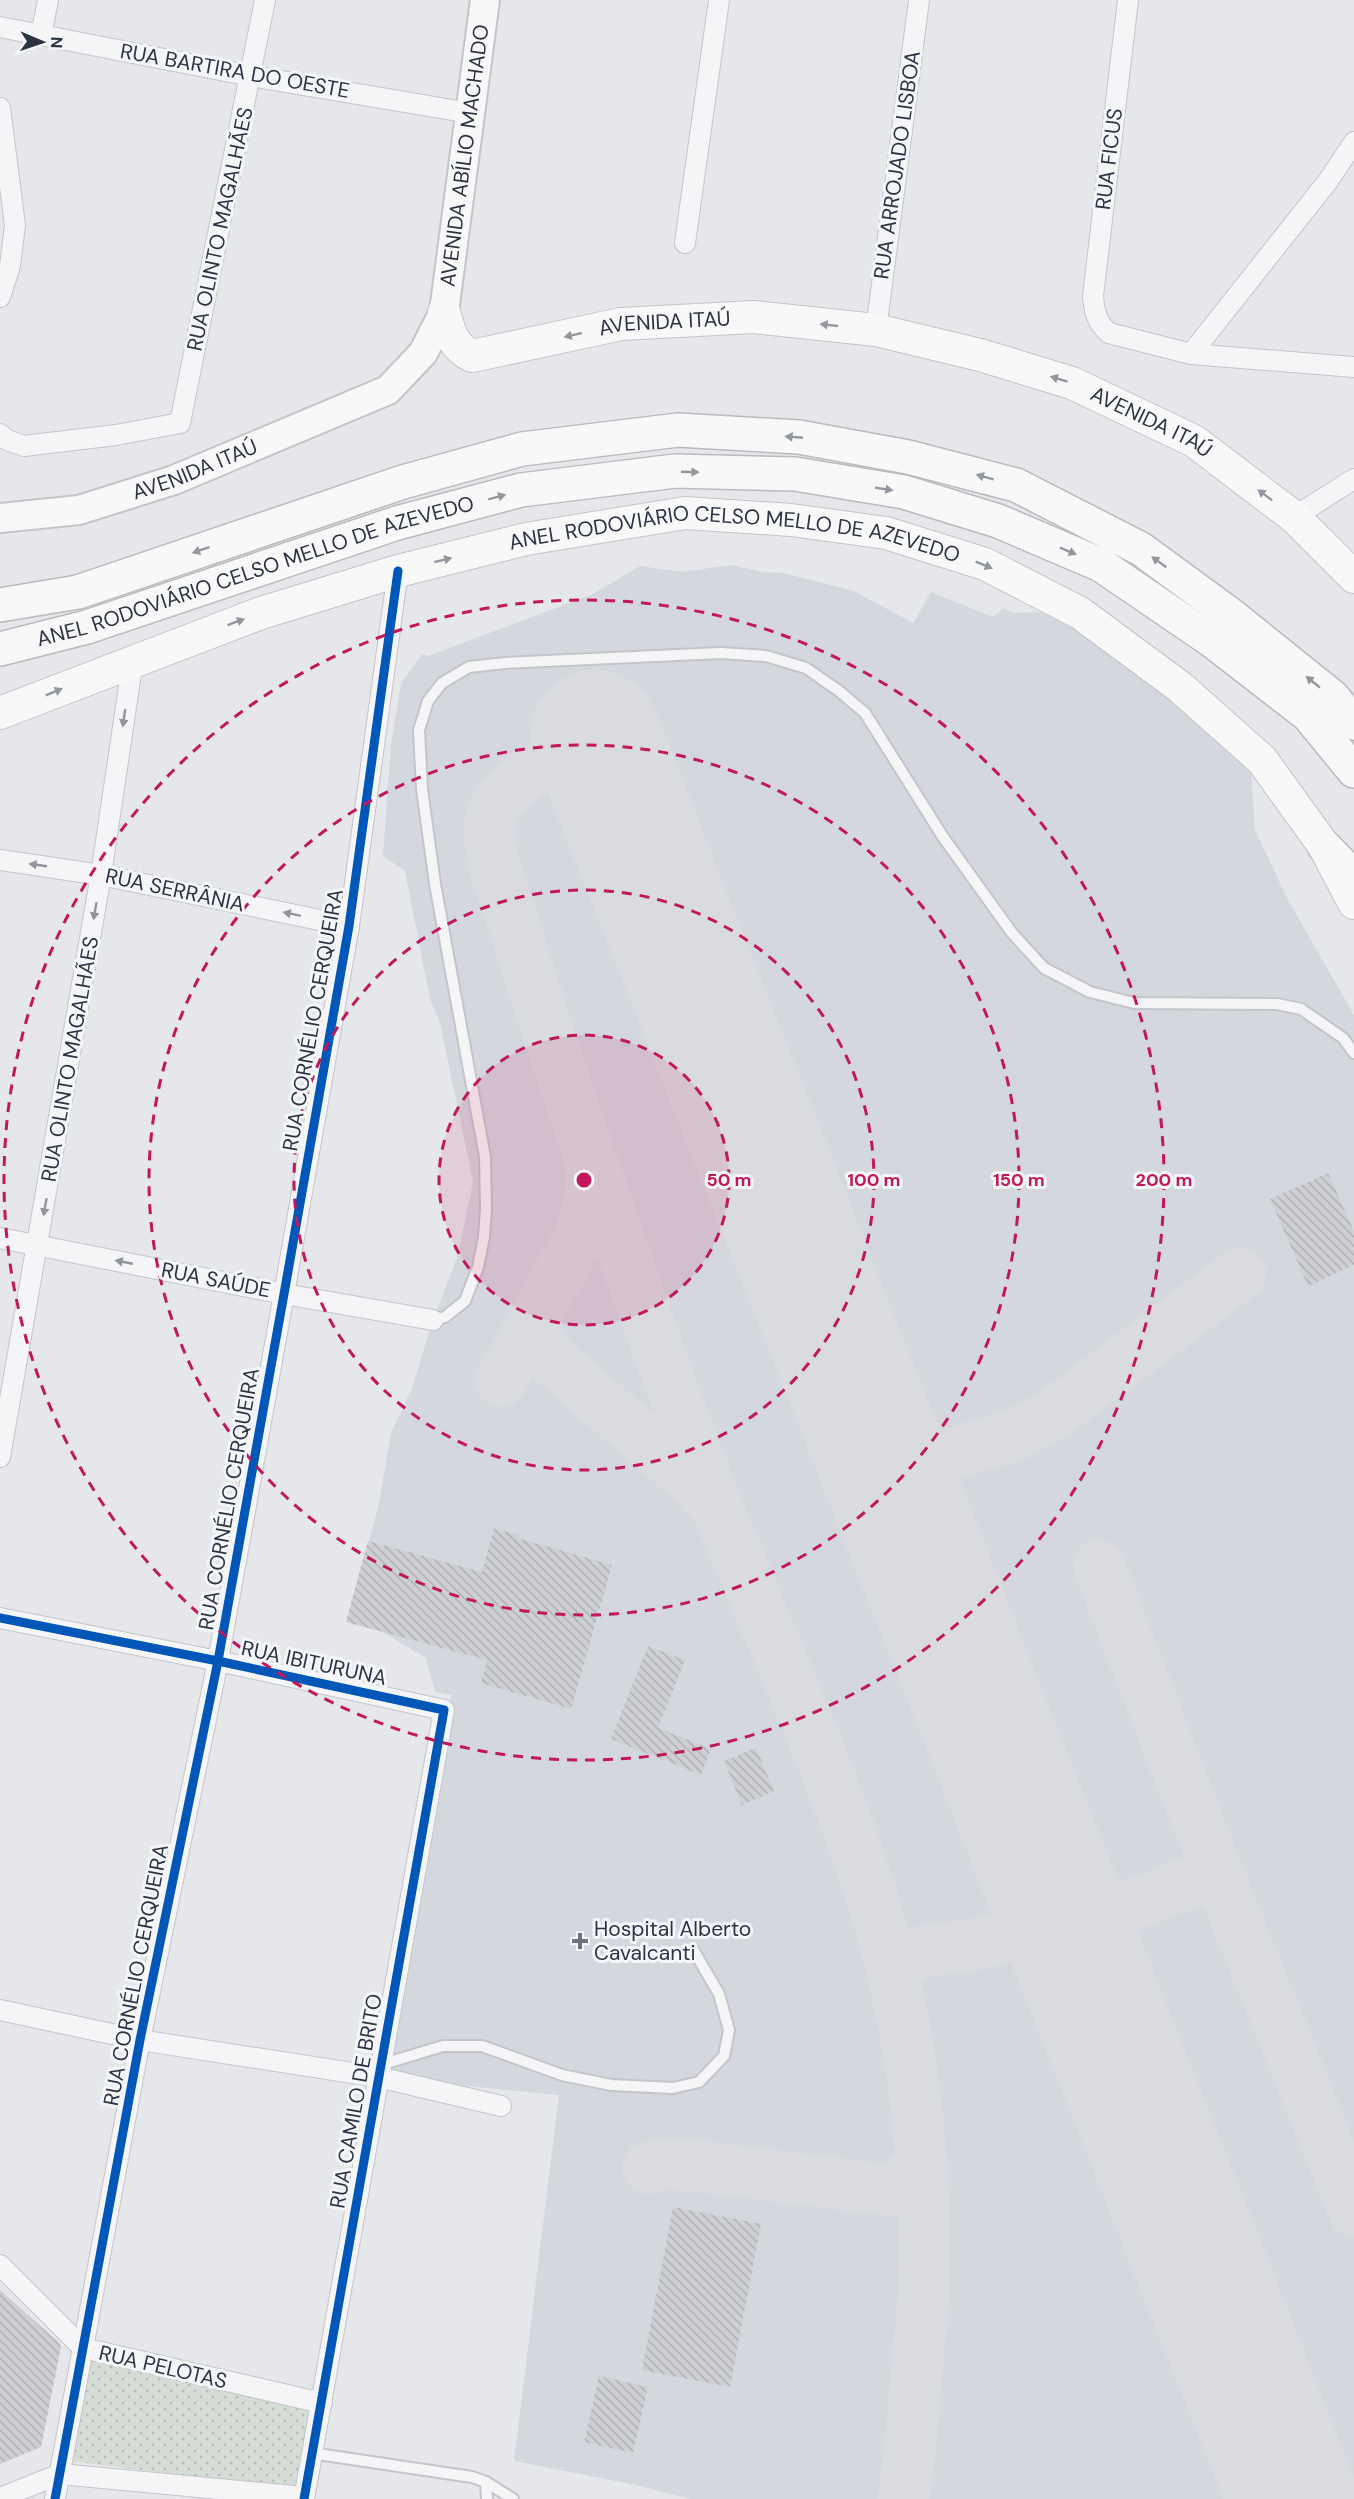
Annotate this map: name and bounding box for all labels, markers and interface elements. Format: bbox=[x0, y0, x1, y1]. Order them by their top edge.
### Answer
north arrow bbox=[12, 12, 72, 72]
street label: AVENIDA ABÍLIO MACHADO bbox=[433, 23, 496, 288]
text: N bbox=[46, 36, 67, 49]
street label: RUA BARTIRA DO OESTE bbox=[118, 37, 352, 105]
street label: RUA ARROJADO LISBOA bbox=[867, 49, 927, 281]
street label: RUA OLINTO MAGALHÃES bbox=[180, 104, 260, 354]
street label: RUA FICUS bbox=[1089, 107, 1129, 211]
street label: AVENIDA ITAÚ bbox=[596, 304, 731, 342]
one-way arrow bbox=[820, 320, 839, 330]
one-way arrow bbox=[563, 331, 582, 340]
one-way arrow bbox=[1050, 374, 1068, 383]
street label: AVENIDA ITAÚ bbox=[1086, 380, 1218, 464]
one-way arrow bbox=[785, 432, 804, 442]
street label: AVENIDA ITAÚ bbox=[129, 433, 262, 506]
one-way arrow bbox=[681, 467, 700, 476]
one-way arrow bbox=[976, 472, 994, 481]
one-way arrow bbox=[875, 484, 894, 493]
street label: ANEL RODOVIÁRIO CELSO MELLO DE AZEVEDO bbox=[34, 489, 477, 653]
one-way arrow bbox=[1257, 489, 1272, 501]
one-way arrow bbox=[488, 491, 506, 501]
street label: ANEL RODOVIÁRIO CELSO MELLO DE AZEVEDO bbox=[506, 499, 963, 569]
one-way arrow bbox=[192, 546, 210, 556]
one-way arrow bbox=[1060, 546, 1078, 556]
one-way arrow bbox=[434, 554, 452, 564]
one-way arrow bbox=[1152, 556, 1168, 568]
one-way arrow bbox=[976, 560, 994, 570]
one-way arrow bbox=[228, 616, 246, 626]
one-way arrow bbox=[1305, 675, 1321, 688]
one-way arrow bbox=[46, 686, 64, 696]
one-way arrow bbox=[120, 709, 129, 728]
one-way arrow bbox=[29, 861, 48, 870]
street label: RUA SERRÂNIA bbox=[103, 862, 247, 918]
street label: RUA CORNÉLIO CERQUEIRA bbox=[276, 887, 350, 1153]
one-way arrow bbox=[90, 902, 99, 921]
one-way arrow bbox=[282, 909, 301, 918]
street label: RUA OLINTO MAGALHÃES bbox=[35, 934, 105, 1184]
text: 50 m bbox=[706, 1168, 752, 1192]
text: 100 m bbox=[847, 1168, 901, 1192]
text: 150 m bbox=[993, 1168, 1045, 1192]
text: 200 m bbox=[1136, 1168, 1192, 1192]
centre of rings bbox=[574, 1170, 594, 1190]
one-way arrow bbox=[40, 1197, 49, 1216]
street label: RUA SAÚDE bbox=[159, 1256, 273, 1304]
one-way arrow bbox=[114, 1257, 133, 1266]
street label: RUA CORNÉLIO CERQUEIRA bbox=[192, 1366, 266, 1632]
street label: RUA IBITURUNA bbox=[239, 1634, 389, 1692]
street label: RUA CORNÉLIO CERQUEIRA bbox=[97, 1842, 175, 2108]
place label: Hospital Alberto Cavalcanti bbox=[594, 1915, 751, 1967]
marker: Hospital Alberto Cavalcanti bbox=[571, 1932, 589, 1950]
street label: RUA CAMILO DE BRITO bbox=[323, 1992, 389, 2210]
street label: RUA PELOTAS bbox=[96, 2339, 230, 2395]

